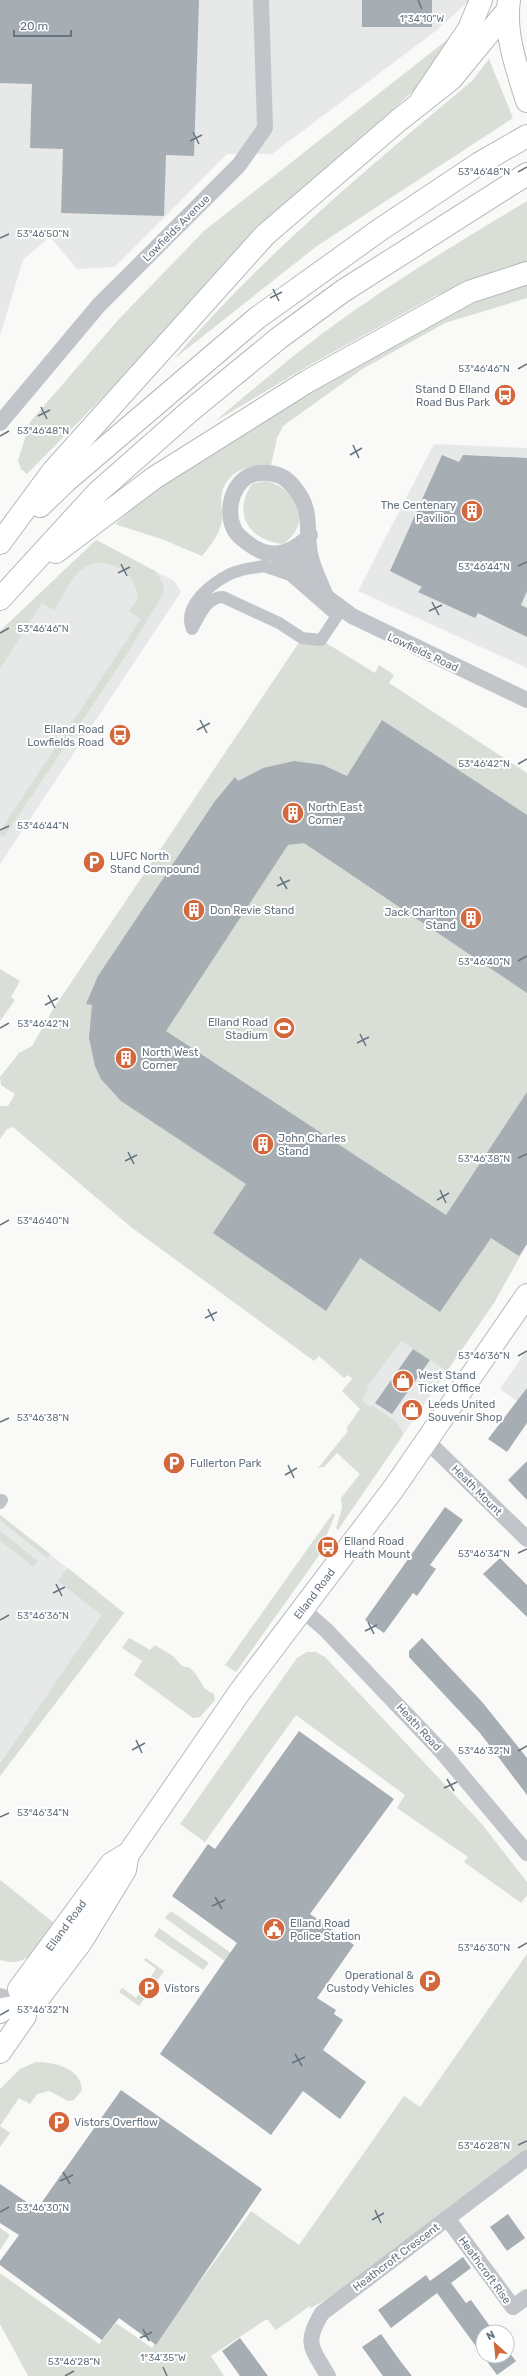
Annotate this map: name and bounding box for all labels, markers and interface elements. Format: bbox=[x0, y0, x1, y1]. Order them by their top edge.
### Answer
scale bar bbox=[14, 12, 71, 38]
text: 1°34'10"W bbox=[400, 13, 444, 25]
text: 20 m bbox=[20, 19, 48, 33]
text: 53°46'48"N bbox=[458, 166, 510, 178]
street label: Lowfields Avenue bbox=[140, 192, 212, 264]
text: 53°46'50"N bbox=[17, 228, 69, 240]
text: 53°46'46"N bbox=[458, 363, 510, 375]
bus stop icon: Stand D Elland Road Bus Park bbox=[492, 382, 518, 408]
place label: Stand D Elland Road Bus Park bbox=[415, 383, 490, 409]
text: 53°46'48"N bbox=[17, 425, 69, 437]
building icon: The Centenary Pavilion bbox=[459, 498, 485, 524]
place label: The Centenary Pavilion bbox=[381, 499, 456, 525]
text: 53°46'44"N bbox=[458, 561, 510, 573]
text: 53°46'46"N bbox=[17, 623, 69, 635]
street label: Lowfields Road bbox=[385, 630, 460, 675]
bus stop icon: Elland Road Lowfields Road bbox=[107, 722, 133, 748]
place label: Elland Road Lowfields Road bbox=[27, 723, 104, 749]
text: 53°46'42"N bbox=[458, 758, 510, 770]
building icon: North East Corner bbox=[280, 800, 306, 826]
place label: North East Corner bbox=[308, 801, 363, 827]
text: 53°46'44"N bbox=[17, 820, 69, 832]
parking icon: LUFC North Stand Compound bbox=[81, 849, 107, 875]
place label: LUFC North Stand Compound bbox=[110, 850, 199, 876]
building icon: Don Revie Stand bbox=[181, 897, 207, 923]
place label: Don Revie Stand bbox=[210, 904, 294, 917]
building icon: Jack Charlton Stand bbox=[458, 905, 484, 931]
place label: Jack Charlton Stand bbox=[384, 906, 456, 932]
text: 53°46'40"N bbox=[458, 956, 510, 968]
sports icon: Elland Road Stadium bbox=[271, 1015, 297, 1041]
place label: Elland Road Stadium bbox=[208, 1016, 268, 1042]
text: 53°46'42"N bbox=[17, 1018, 69, 1030]
building icon: North West Corner bbox=[113, 1045, 139, 1071]
place label: North West Corner bbox=[142, 1046, 199, 1072]
building icon: John Charles Stand bbox=[250, 1131, 276, 1157]
place label: John Charles Stand bbox=[278, 1132, 346, 1158]
text: 53°46'38"N bbox=[458, 1153, 510, 1165]
text: 53°46'40"N bbox=[17, 1215, 69, 1227]
text: 53°46'36"N bbox=[458, 1350, 510, 1362]
shop icon: West Stand Ticket Office bbox=[390, 1368, 416, 1394]
place label: West Stand Ticket Office bbox=[418, 1369, 481, 1395]
shop icon: Leeds United Souvenir Shop bbox=[399, 1397, 425, 1423]
place label: Leeds United Souvenir Shop bbox=[428, 1398, 502, 1424]
text: 53°46'38"N bbox=[17, 1412, 69, 1424]
parking icon: Fullerton Park bbox=[161, 1450, 187, 1476]
place label: Fullerton Park bbox=[190, 1457, 262, 1470]
street label: Heath Mount bbox=[449, 1462, 505, 1519]
bus stop icon: Elland Road Heath Mount bbox=[315, 1534, 341, 1560]
place label: Elland Road Heath Mount bbox=[344, 1535, 411, 1561]
text: 53°46'34"N bbox=[458, 1548, 510, 1560]
street label: Elland Road bbox=[291, 1566, 338, 1622]
text: 53°46'36"N bbox=[17, 1610, 69, 1622]
street label: Heath Road bbox=[393, 1701, 444, 1754]
text: 53°46'32"N bbox=[458, 1745, 510, 1757]
text: 53°46'34"N bbox=[17, 1807, 69, 1819]
street label: Elland Road bbox=[43, 1898, 89, 1954]
public building icon: Elland Road Police Station bbox=[261, 1916, 287, 1942]
place label: Elland Road Police Station bbox=[290, 1917, 361, 1943]
text: 53°46'30"N bbox=[458, 1942, 510, 1954]
parking icon: Operational & Custody Vehicles bbox=[417, 1968, 443, 1994]
place label: Operational & Custody Vehicles bbox=[326, 1969, 414, 1995]
parking icon: Vistors bbox=[136, 1975, 162, 2001]
place label: Vistors bbox=[164, 1982, 200, 1995]
text: 53°46'32"N bbox=[17, 2004, 69, 2016]
parking icon: Vistors Overflow bbox=[46, 2109, 72, 2135]
place label: Vistors Overflow bbox=[74, 2116, 158, 2129]
text: 53°46'28"N bbox=[458, 2140, 510, 2152]
text: 53°46'30"N bbox=[17, 2202, 69, 2214]
street label: Heathcroft Crescent bbox=[350, 2220, 443, 2294]
street label: Heathcroft Rise bbox=[456, 2234, 513, 2307]
north arrow bbox=[475, 2324, 515, 2364]
text: N bbox=[484, 2328, 497, 2343]
text: 1°34'35"W bbox=[140, 2352, 186, 2364]
text: 53°46'28"N bbox=[48, 2356, 100, 2368]

